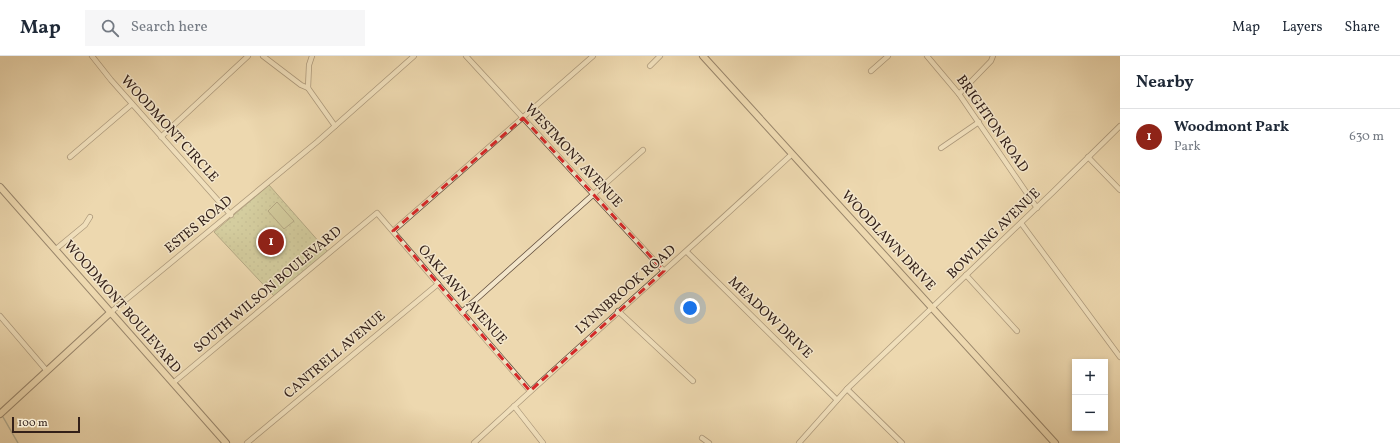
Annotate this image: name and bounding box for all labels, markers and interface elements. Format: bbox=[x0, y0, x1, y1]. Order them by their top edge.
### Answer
search box bbox=[85, 10, 365, 46]
text: Map bbox=[20, 15, 61, 41]
icon: search bbox=[99, 17, 121, 39]
text: Search here bbox=[131, 17, 208, 38]
text: Map bbox=[1232, 18, 1260, 37]
text: Layers bbox=[1282, 18, 1322, 37]
text: Share bbox=[1344, 18, 1380, 37]
street label: WOODMONT CIRCLE bbox=[116, 71, 222, 187]
text: Nearby bbox=[1136, 71, 1194, 94]
street label: BRIGHTON ROAD bbox=[951, 72, 1033, 176]
street label: WESTMONT AVENUE bbox=[520, 100, 626, 212]
text: Woodmont Park bbox=[1174, 117, 1289, 138]
text: 1 bbox=[1146, 128, 1152, 146]
text: 630 m bbox=[1349, 128, 1384, 146]
text: Park bbox=[1174, 138, 1201, 156]
street label: BOWLING AVENUE bbox=[943, 184, 1045, 284]
street label: WOODLAWN DRIVE bbox=[836, 187, 940, 295]
street label: ESTES ROAD bbox=[161, 192, 237, 258]
street label: SOUTH WILSON BOULEVARD bbox=[190, 222, 346, 358]
pin: 1 bbox=[258, 227, 284, 257]
street label: WOODMONT BOULEVARD bbox=[59, 236, 185, 378]
street label: OAKLAWN AVENUE bbox=[413, 241, 511, 349]
street label: LYNNBROOK ROAD bbox=[572, 241, 680, 339]
street label: MEADOW DRIVE bbox=[724, 273, 816, 363]
your location bbox=[680, 298, 700, 318]
street label: CANTRELL AVENUE bbox=[280, 307, 390, 403]
map controls bbox=[1072, 359, 1108, 431]
button: + bbox=[1072, 359, 1108, 395]
button: − bbox=[1072, 395, 1108, 431]
scale bar bbox=[12, 415, 80, 434]
text: 100 m bbox=[18, 416, 48, 431]

